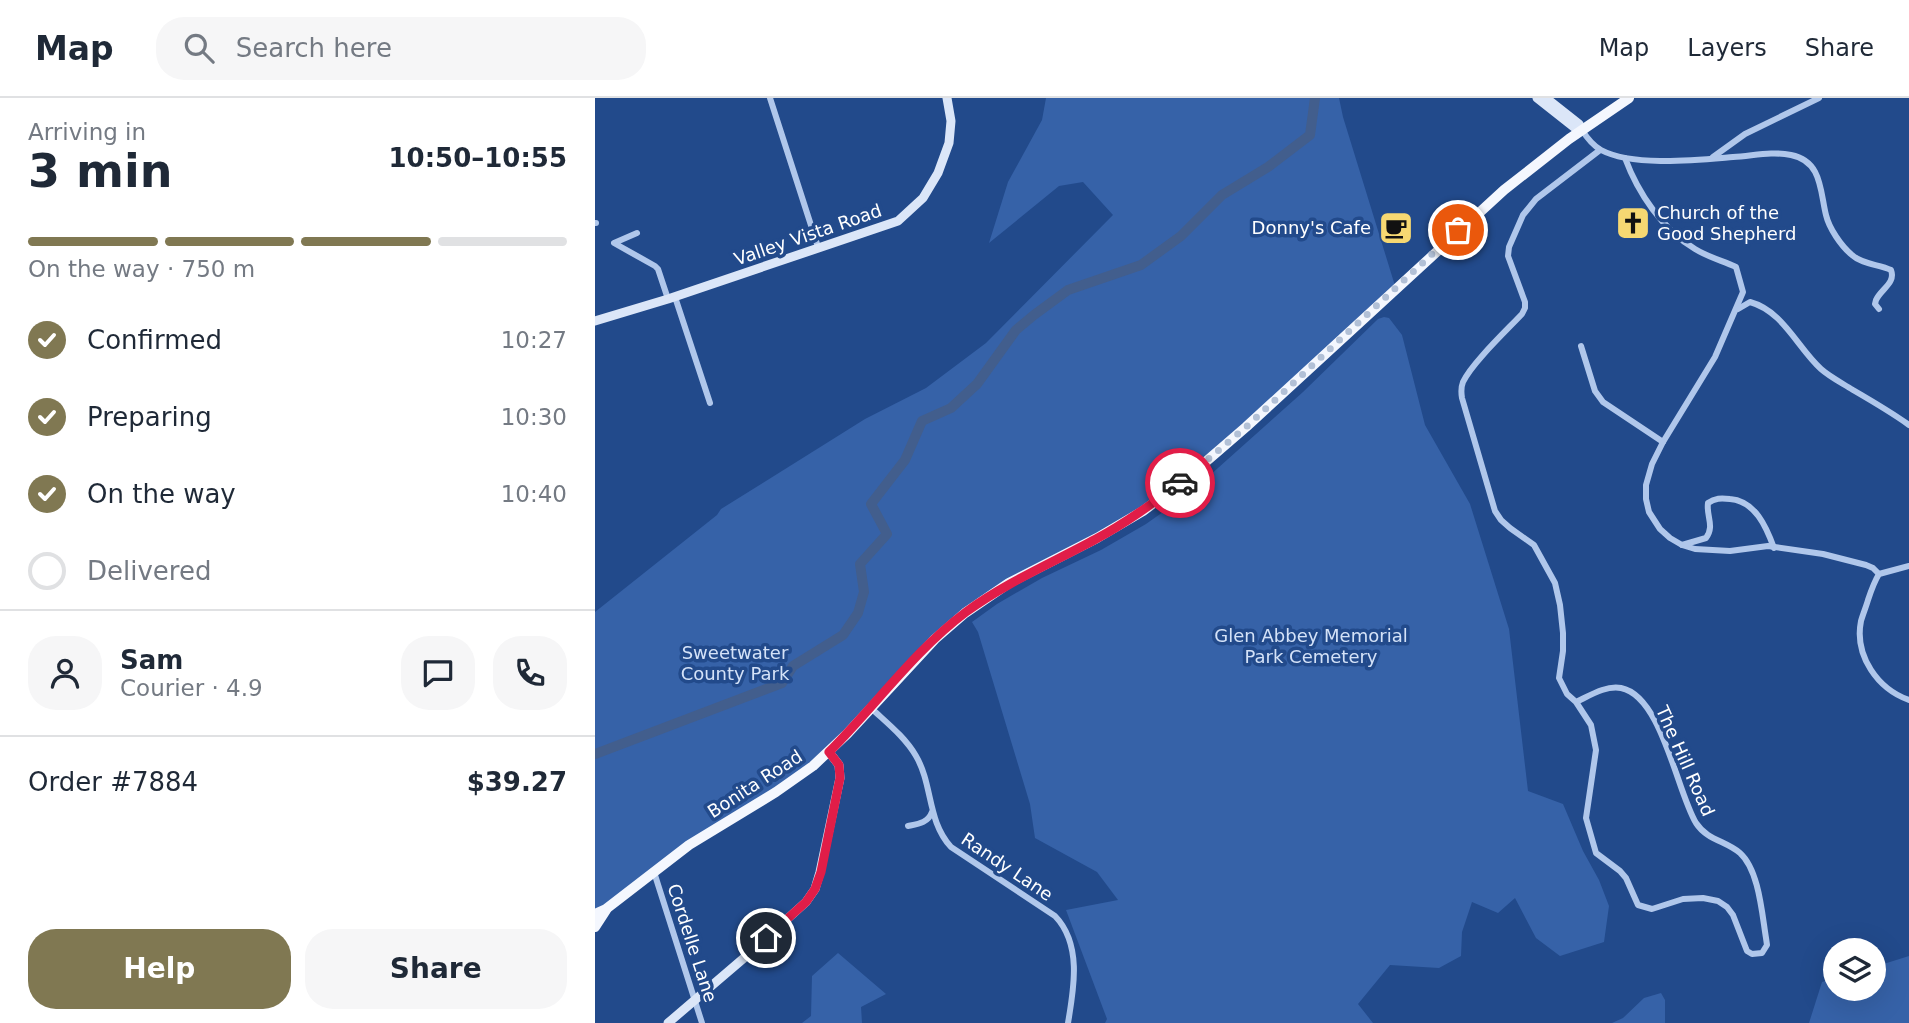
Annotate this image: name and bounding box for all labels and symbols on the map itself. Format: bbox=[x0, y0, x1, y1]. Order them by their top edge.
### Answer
street label: Valley Vista Road bbox=[731, 199, 884, 270]
pin bbox=[1428, 200, 1488, 260]
place label: Church of the Good Shepherd bbox=[1657, 202, 1796, 244]
church icon: Church of the Good Shepherd bbox=[1614, 204, 1652, 242]
cafe icon: Donny's Cafe bbox=[1377, 209, 1415, 247]
place label: Donny's Cafe bbox=[1252, 217, 1371, 238]
courier bbox=[1145, 448, 1215, 518]
park label: Glen Abbey Memorial Park Cemetery bbox=[1214, 625, 1408, 667]
park label: Sweetwater County Park bbox=[681, 642, 790, 684]
street label: The Hill Road bbox=[1651, 701, 1719, 819]
street label: Bonita Road bbox=[703, 745, 806, 822]
street label: Randy Lane bbox=[958, 828, 1057, 905]
street label: Cordelle Lane bbox=[663, 881, 722, 1005]
pin bbox=[736, 908, 796, 968]

